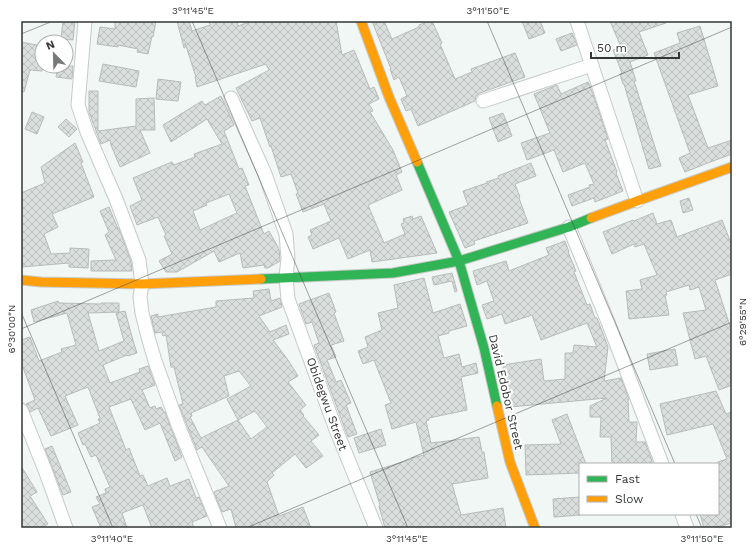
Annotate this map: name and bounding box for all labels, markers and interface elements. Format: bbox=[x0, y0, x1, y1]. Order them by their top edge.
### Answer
text: 3°11'45"E bbox=[172, 5, 214, 16]
text: 3°11'50"E bbox=[466, 5, 510, 16]
north arrow bbox=[34, 34, 74, 74]
scale bar bbox=[591, 34, 679, 60]
text: N bbox=[44, 38, 57, 53]
text: 50 m bbox=[597, 41, 627, 55]
text: 6°29'55"N bbox=[737, 298, 748, 346]
text: 6°30'00"N bbox=[6, 305, 17, 353]
street label: David Edobor Street bbox=[486, 333, 526, 451]
street label: Obidegwu Street bbox=[304, 356, 350, 452]
legend bbox=[579, 463, 719, 515]
text: Fast bbox=[615, 472, 640, 486]
text: Slow bbox=[615, 492, 643, 506]
text: 3°11'40"E bbox=[91, 533, 133, 544]
text: 3°11'45"E bbox=[386, 533, 428, 544]
text: 3°11'50"E bbox=[680, 533, 724, 544]

